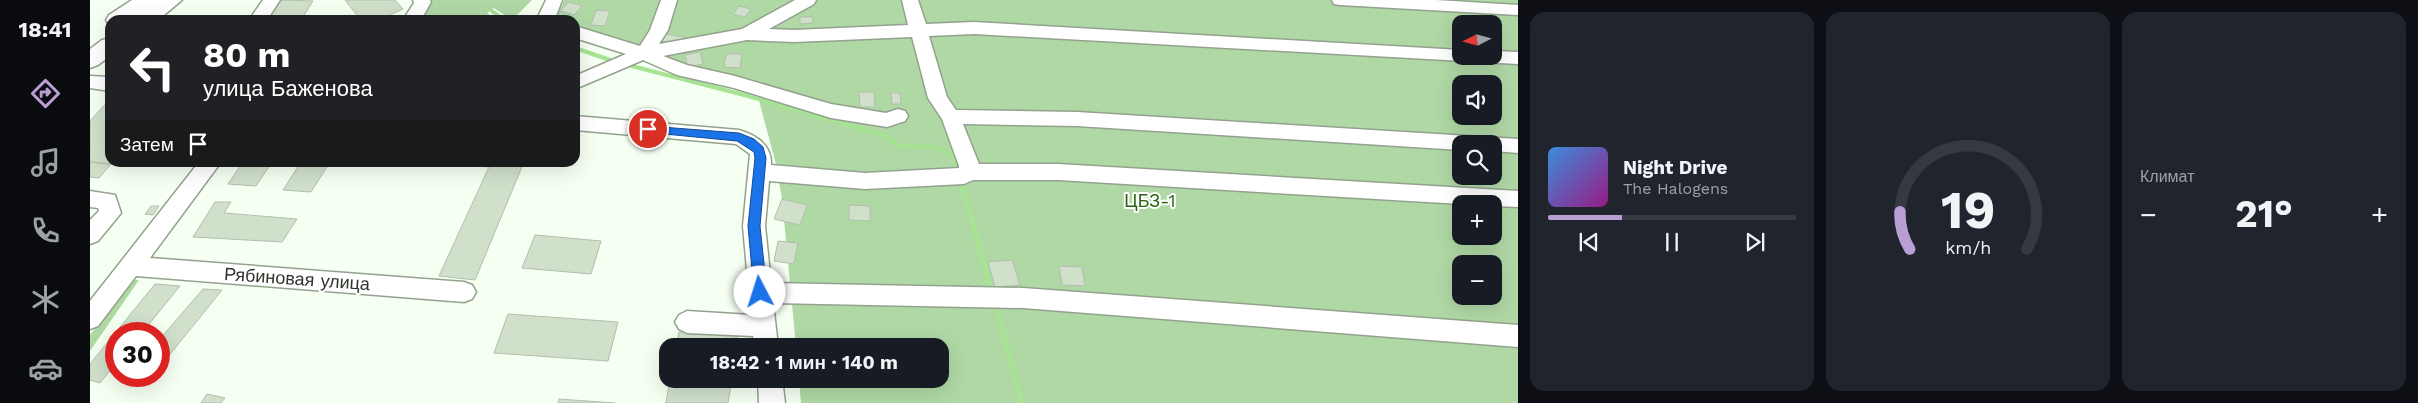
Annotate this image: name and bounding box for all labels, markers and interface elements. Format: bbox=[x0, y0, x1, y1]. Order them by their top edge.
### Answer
north arrow bbox=[1452, 15, 1502, 65]
map controls bbox=[1452, 15, 1502, 305]
text: 18:41 bbox=[18, 17, 72, 42]
text: 80 m bbox=[203, 34, 290, 76]
icon: left bbox=[120, 35, 185, 100]
button: sound bbox=[1452, 75, 1502, 125]
icon: directions bbox=[28, 76, 63, 111]
text: улица Баженова bbox=[203, 76, 373, 101]
pin bbox=[627, 108, 669, 150]
icon: arrive bbox=[634, 115, 662, 143]
icon: arrive bbox=[184, 130, 212, 158]
text: Затем bbox=[120, 133, 174, 156]
button: search bbox=[1452, 135, 1502, 185]
icon: music bbox=[28, 145, 63, 180]
text: Night Drive bbox=[1623, 156, 1728, 179]
text: Климат bbox=[2140, 167, 2194, 186]
text: The Halogens bbox=[1623, 179, 1728, 198]
text: 19 bbox=[1941, 180, 1995, 241]
park label: ЦБЗ-1 bbox=[1124, 190, 1176, 211]
text: 21° bbox=[2235, 192, 2293, 236]
button: + bbox=[1452, 195, 1502, 245]
text: − bbox=[2140, 198, 2157, 231]
text: + bbox=[2371, 198, 2388, 231]
icon: phone bbox=[28, 213, 63, 248]
icon: previous bbox=[1575, 228, 1603, 256]
icon: pause bbox=[1658, 228, 1686, 256]
icon: next bbox=[1741, 228, 1769, 256]
text: km/h bbox=[1945, 237, 1991, 258]
button: − bbox=[1452, 255, 1502, 305]
street label: Рябиновая улица bbox=[223, 263, 372, 294]
position arrow bbox=[733, 265, 785, 317]
icon: climate bbox=[28, 282, 63, 317]
speed limit sign: 30 bbox=[105, 322, 170, 387]
icon: car bbox=[28, 351, 63, 386]
text: 18:42 · 1 мин · 140 m bbox=[710, 351, 898, 374]

